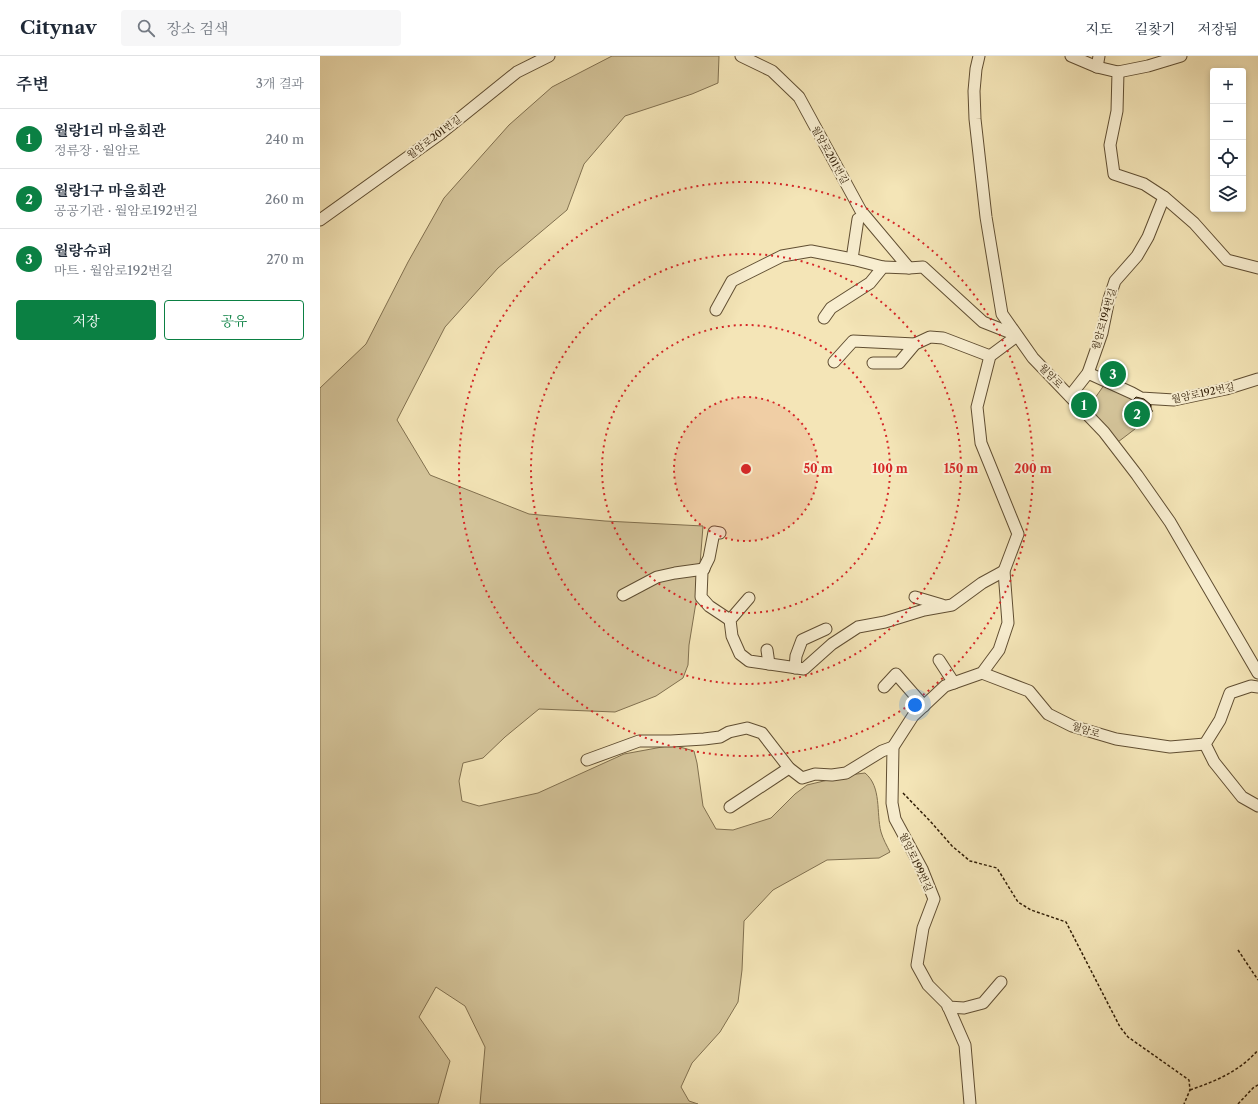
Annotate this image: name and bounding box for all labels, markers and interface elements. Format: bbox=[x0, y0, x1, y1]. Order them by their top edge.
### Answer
search box bbox=[121, 10, 401, 46]
text: Citynav bbox=[20, 16, 97, 39]
icon: search bbox=[135, 17, 157, 39]
text: 장소 검색 bbox=[167, 19, 229, 38]
text: 지도 bbox=[1086, 20, 1113, 38]
text: 길찾기 bbox=[1135, 20, 1175, 38]
text: 저장됨 bbox=[1197, 20, 1238, 38]
map controls bbox=[1210, 68, 1246, 212]
button: + bbox=[1210, 68, 1246, 104]
text: 주변 bbox=[16, 74, 49, 94]
text: 3개 결과 bbox=[256, 75, 304, 91]
button: − bbox=[1210, 104, 1246, 140]
street label: 월암로201번길 bbox=[404, 112, 464, 162]
text: 월랑1리 마을회관 bbox=[54, 121, 166, 140]
street label: 월암로201번길 bbox=[809, 124, 851, 186]
text: 1 bbox=[26, 131, 32, 147]
text: 240 m bbox=[265, 131, 304, 147]
button: locate bbox=[1210, 140, 1246, 176]
text: 정류장 · 월암로 bbox=[54, 142, 140, 158]
button: layers bbox=[1210, 176, 1246, 212]
text: 월랑1구 마을회관 bbox=[54, 181, 166, 200]
text: 2 bbox=[25, 191, 33, 207]
text: 260 m bbox=[265, 191, 304, 207]
text: 공공기관 · 월암로192번길 bbox=[54, 202, 198, 218]
text: 월랑슈퍼 bbox=[54, 241, 112, 260]
text: 3 bbox=[25, 251, 33, 267]
text: 270 m bbox=[266, 251, 304, 267]
text: 마트 · 월암로192번길 bbox=[54, 262, 173, 278]
street label: 월암로194번길 bbox=[1089, 286, 1119, 352]
button: 저장 bbox=[16, 300, 156, 340]
button: 공유 bbox=[164, 300, 304, 340]
pin: 3 bbox=[1100, 359, 1126, 389]
street label: 월암로 bbox=[1036, 361, 1066, 391]
street label: 월암로192번길 bbox=[1170, 380, 1236, 406]
pin: 1 bbox=[1071, 390, 1097, 420]
pin: 2 bbox=[1124, 399, 1150, 429]
text: 50 m bbox=[803, 461, 833, 476]
text: 100 m bbox=[872, 461, 908, 476]
text: 150 m bbox=[944, 461, 978, 476]
text: 200 m bbox=[1014, 461, 1052, 476]
centre of rings bbox=[739, 462, 753, 476]
your location bbox=[905, 695, 925, 715]
street label: 월암로 bbox=[1070, 720, 1102, 741]
street label: 월암로199번길 bbox=[897, 830, 935, 894]

